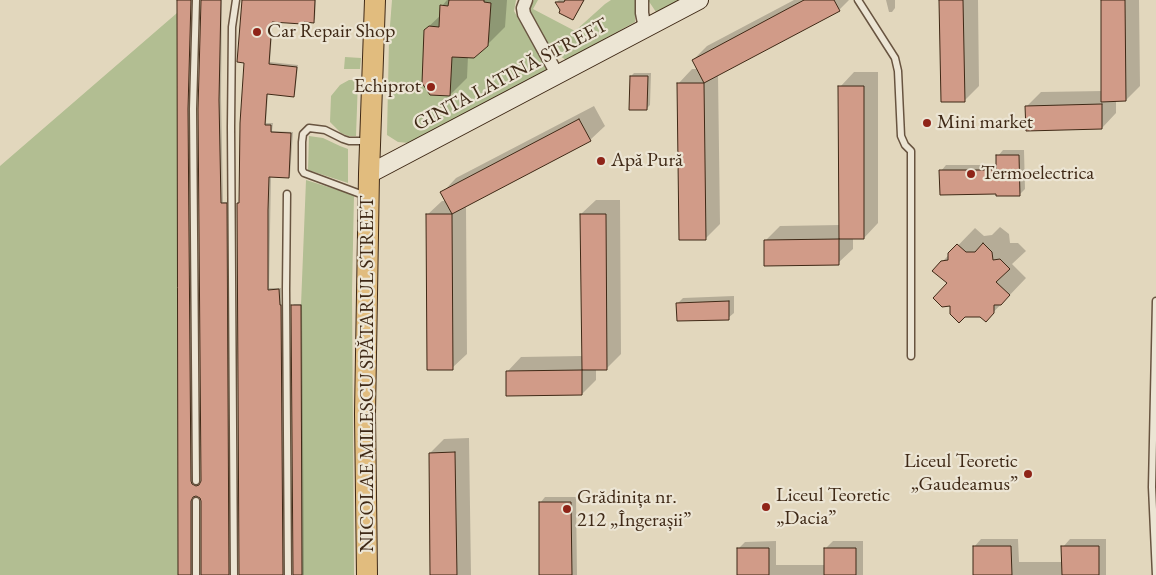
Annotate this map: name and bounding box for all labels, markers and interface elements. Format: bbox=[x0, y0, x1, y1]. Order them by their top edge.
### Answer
street label: GINTA LATINĂ STREET bbox=[409, 13, 613, 137]
place label: Car Repair Shop bbox=[267, 20, 395, 44]
marker: Car Repair Shop bbox=[251, 26, 263, 38]
place label: Echiprot bbox=[354, 75, 421, 99]
marker: Echiprot bbox=[425, 81, 437, 93]
place label: Mini market bbox=[937, 111, 1033, 135]
marker: Mini market bbox=[921, 117, 933, 129]
place label: Apă Pură bbox=[611, 149, 683, 173]
marker: Apă Pură bbox=[595, 155, 607, 167]
place label: Termoelectrica bbox=[981, 162, 1094, 186]
marker: Termoelectrica bbox=[965, 168, 977, 180]
street label: NICOLAE MILESCU SPĂTARUL STREET bbox=[356, 196, 380, 552]
place label: Liceul Teoretic „Gaudeamus” bbox=[904, 450, 1018, 497]
marker: Liceul Teoretic „Gaudeamus” bbox=[1022, 468, 1034, 480]
place label: Liceul Teoretic „Dacia” bbox=[776, 484, 890, 531]
place label: Grădinița nr. 212 „Îngerașii” bbox=[577, 486, 691, 533]
marker: Liceul Teoretic „Dacia” bbox=[760, 501, 772, 513]
marker: Grădinița nr. 212 „Îngerașii” bbox=[561, 503, 573, 515]

